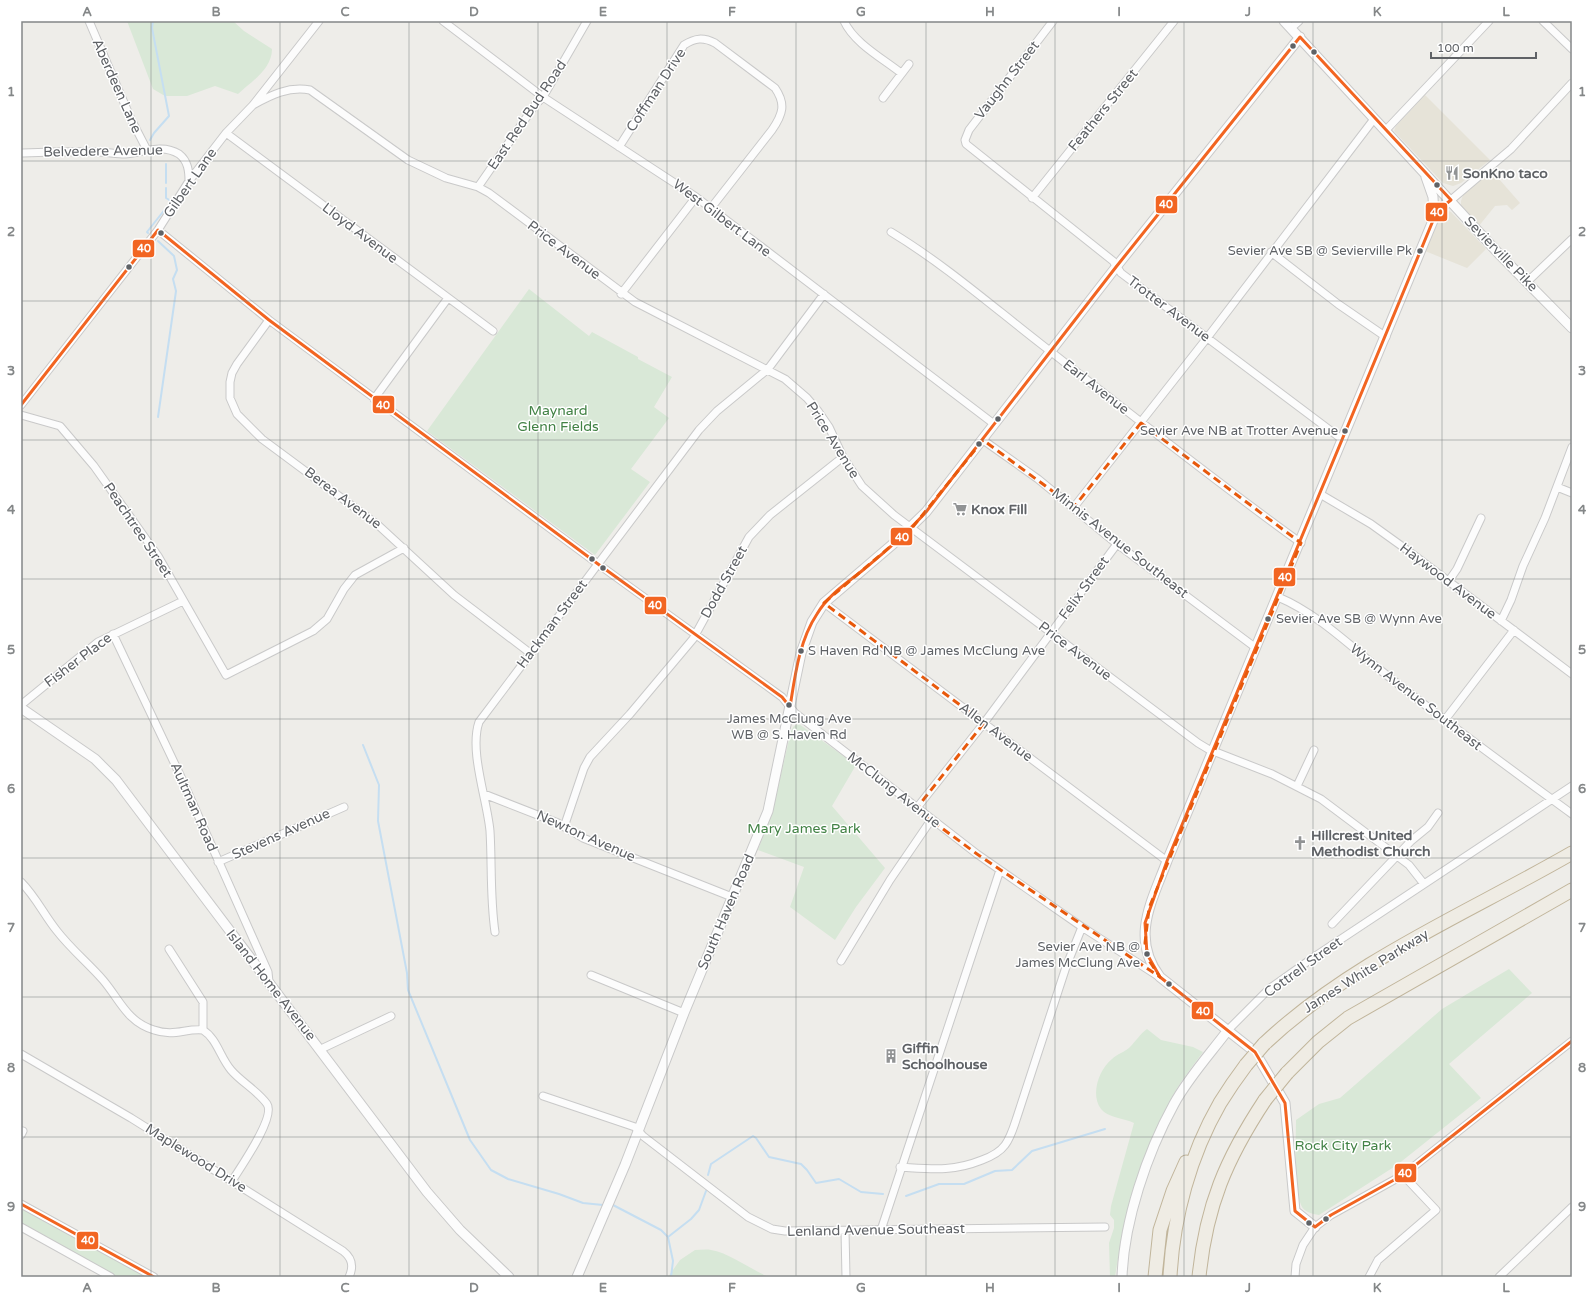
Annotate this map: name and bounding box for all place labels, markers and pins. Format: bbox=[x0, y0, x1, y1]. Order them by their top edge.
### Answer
unlabelled marker bbox=[1288, 41, 1298, 51]
unlabelled marker bbox=[1309, 47, 1319, 57]
restaurant icon: SonKno taco bbox=[1444, 165, 1460, 181]
place label: SonKno taco bbox=[1463, 165, 1548, 182]
unlabelled marker bbox=[1432, 180, 1442, 190]
unlabelled marker bbox=[156, 228, 166, 238]
place label: Sevier Ave SB @ Sevierville Pk bbox=[1228, 243, 1412, 259]
marker: Sevier Ave SB @ Sevierville Pk bbox=[1415, 246, 1425, 256]
unlabelled marker bbox=[124, 262, 134, 272]
unlabelled marker bbox=[993, 414, 1003, 424]
place label: Sevier Ave NB at Trotter Avenue bbox=[1140, 423, 1338, 439]
marker: Sevier Ave NB at Trotter Avenue bbox=[1340, 426, 1350, 436]
unlabelled marker bbox=[974, 439, 984, 449]
supermarket icon: Knox Fill bbox=[952, 501, 968, 517]
place label: Knox Fill bbox=[971, 501, 1027, 518]
unlabelled marker bbox=[587, 554, 597, 564]
unlabelled marker bbox=[598, 563, 608, 573]
place label: Sevier Ave SB @ Wynn Ave bbox=[1276, 611, 1442, 627]
marker: Sevier Ave SB @ Wynn Ave bbox=[1263, 614, 1273, 624]
place label: S Haven Rd NB @ James McClung Ave bbox=[808, 643, 1045, 659]
marker: S Haven Rd NB @ James McClung Ave bbox=[796, 646, 806, 656]
marker: James McClung Ave WB @ S. Haven Rd bbox=[784, 700, 794, 710]
place label: James McClung Ave WB @ S. Haven Rd bbox=[727, 711, 851, 743]
place label: Hillcrest United Methodist Church bbox=[1311, 827, 1430, 860]
church icon: Hillcrest United Methodist Church bbox=[1292, 835, 1308, 851]
place label: Sevier Ave NB @ James McClung Ave bbox=[1015, 939, 1140, 971]
marker: Sevier Ave NB @ James McClung Ave bbox=[1142, 949, 1152, 959]
unlabelled marker bbox=[1164, 979, 1174, 989]
place label: Giffin Schoolhouse bbox=[902, 1040, 987, 1073]
building icon: Giffin Schoolhouse bbox=[883, 1048, 899, 1064]
unlabelled marker bbox=[1321, 1214, 1331, 1224]
unlabelled marker bbox=[1304, 1218, 1314, 1228]

